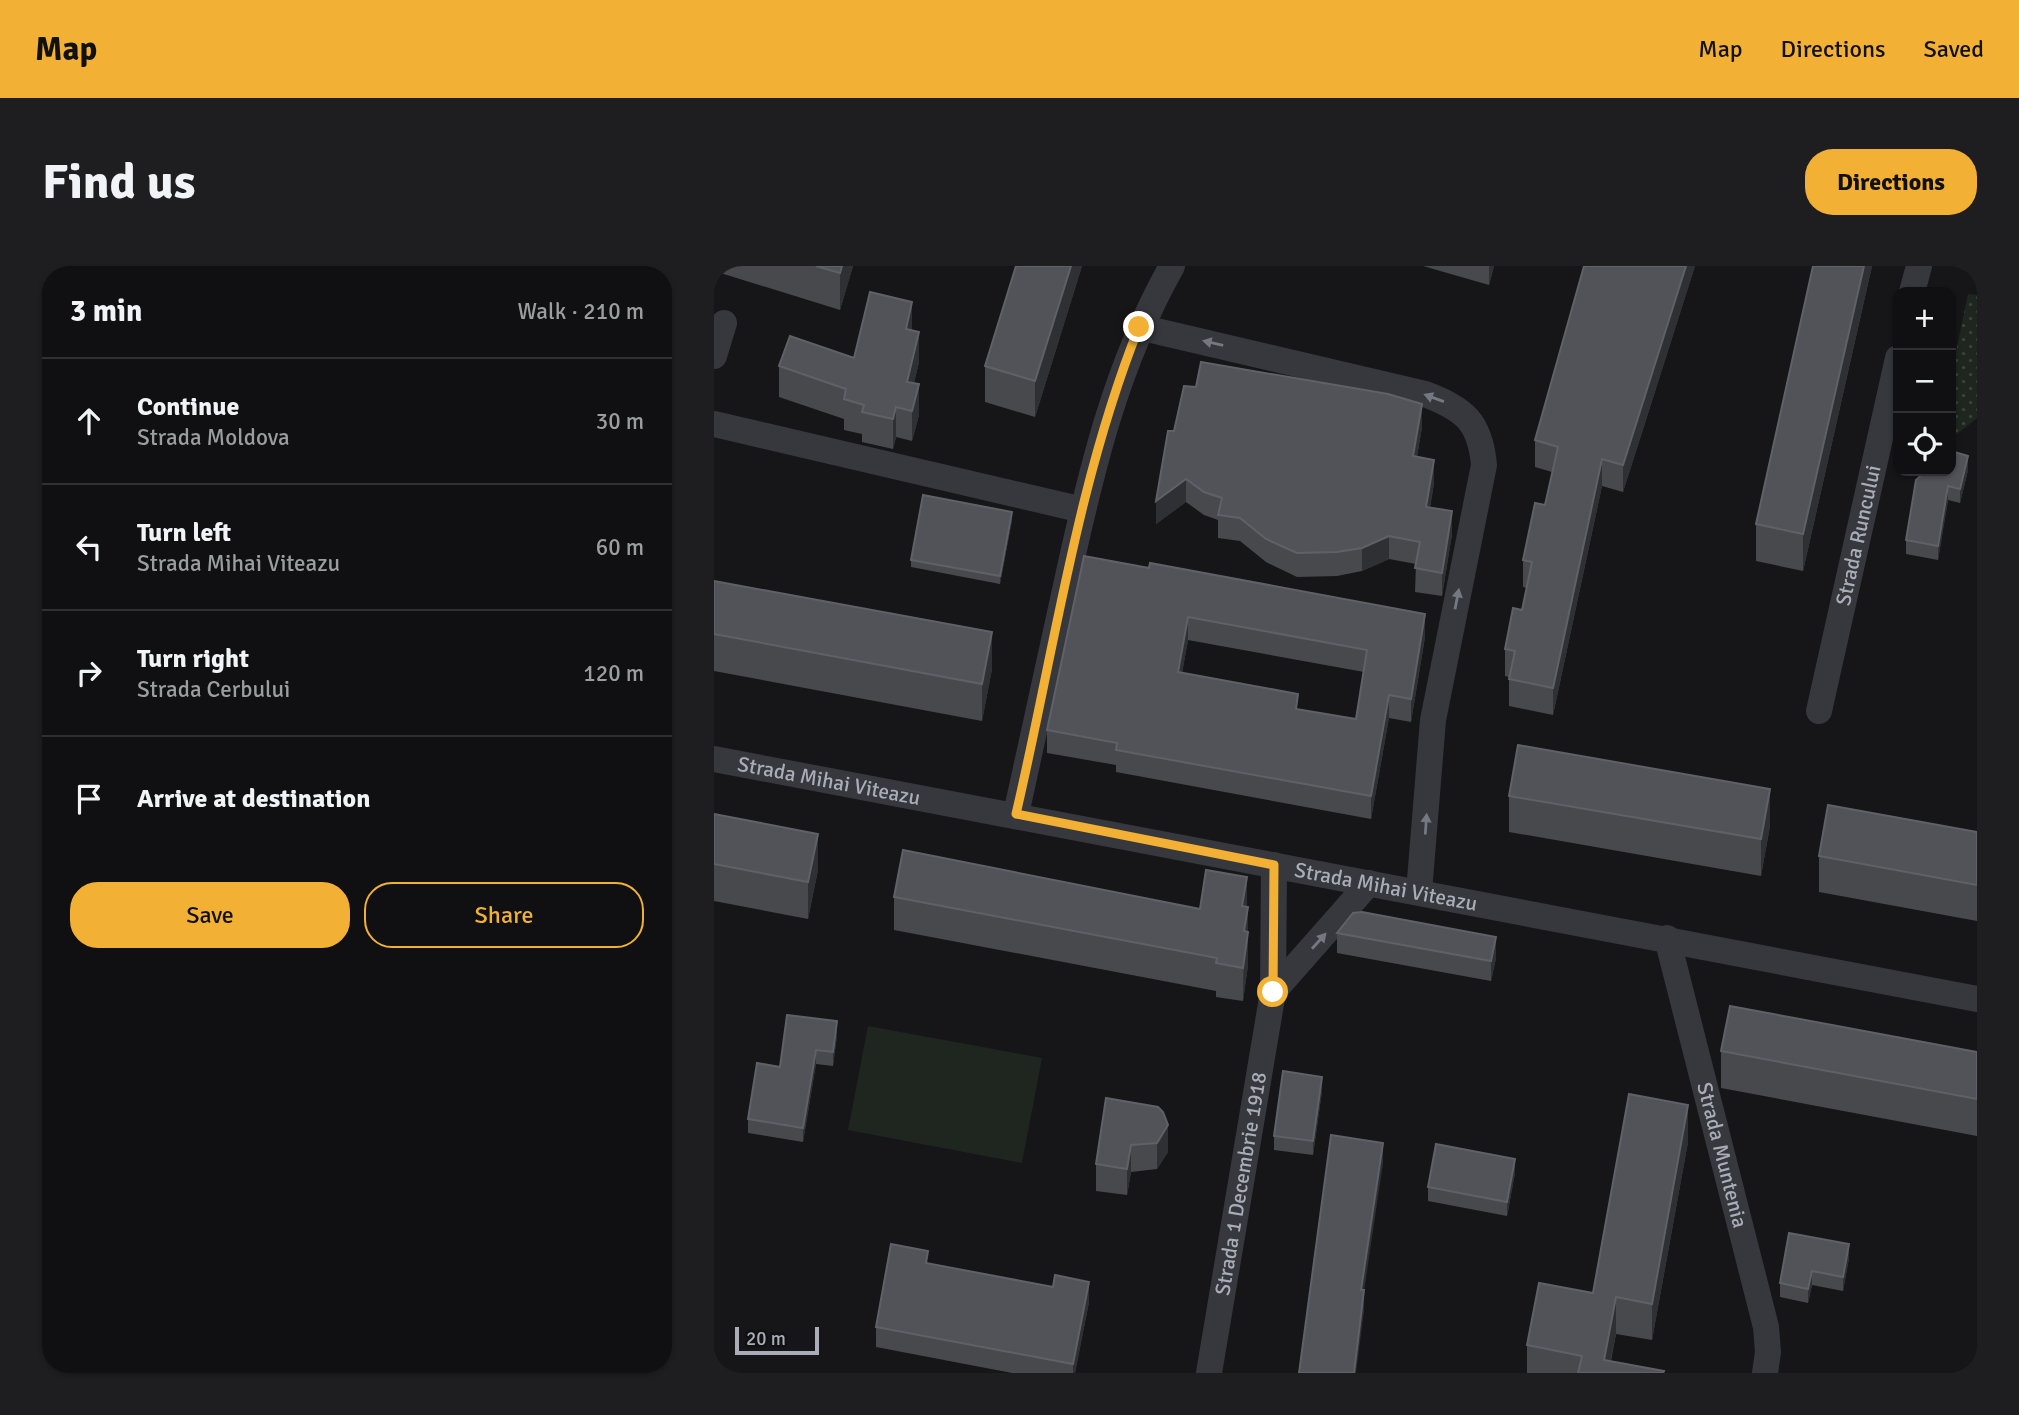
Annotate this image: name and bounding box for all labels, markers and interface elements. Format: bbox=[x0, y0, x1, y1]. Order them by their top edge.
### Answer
text: Map bbox=[35, 29, 97, 70]
text: Map bbox=[1698, 34, 1743, 64]
text: Directions bbox=[1781, 34, 1886, 64]
text: Saved bbox=[1924, 34, 1984, 64]
button: Directions bbox=[1805, 149, 1977, 215]
text: Find us bbox=[42, 152, 195, 212]
map controls bbox=[1893, 287, 1956, 476]
button: + bbox=[1893, 287, 1956, 350]
text: 3 min bbox=[70, 293, 142, 330]
text: Walk · 210 m bbox=[518, 297, 644, 326]
route end bbox=[1123, 311, 1154, 342]
one-way arrow bbox=[1202, 337, 1224, 348]
button: − bbox=[1893, 350, 1956, 413]
text: Continue bbox=[137, 391, 239, 423]
one-way arrow bbox=[1423, 392, 1444, 403]
icon: ahead bbox=[70, 402, 108, 440]
text: 30 m bbox=[596, 407, 644, 436]
button: locate bbox=[1893, 413, 1956, 476]
text: Strada Moldova bbox=[137, 423, 290, 452]
street label: Strada Runcului bbox=[1830, 463, 1887, 608]
text: Turn left bbox=[137, 517, 231, 549]
icon: left bbox=[70, 528, 108, 566]
text: 60 m bbox=[596, 533, 644, 562]
text: Strada Mihai Viteazu bbox=[137, 549, 340, 578]
one-way arrow bbox=[1451, 588, 1462, 610]
text: Turn right bbox=[137, 643, 249, 675]
icon: right bbox=[70, 654, 108, 692]
text: 120 m bbox=[583, 659, 644, 688]
text: Strada Cerbului bbox=[137, 675, 290, 704]
street label: Strada Mihai Viteazu bbox=[735, 751, 923, 811]
icon: arrive bbox=[70, 780, 108, 818]
text: Arrive at destination bbox=[137, 783, 370, 815]
one-way arrow bbox=[1421, 812, 1432, 834]
street label: Strada Mihai Viteazu bbox=[1292, 857, 1480, 917]
button: Save bbox=[70, 882, 350, 948]
button: Share bbox=[364, 882, 644, 948]
one-way arrow bbox=[1310, 933, 1326, 950]
route start bbox=[1257, 976, 1288, 1007]
street label: Strada 1 Decembrie 1918 bbox=[1209, 1070, 1272, 1297]
street label: Strada Muntenia bbox=[1691, 1080, 1753, 1231]
scale bar bbox=[735, 1324, 819, 1356]
text: 20 m bbox=[746, 1327, 786, 1351]

